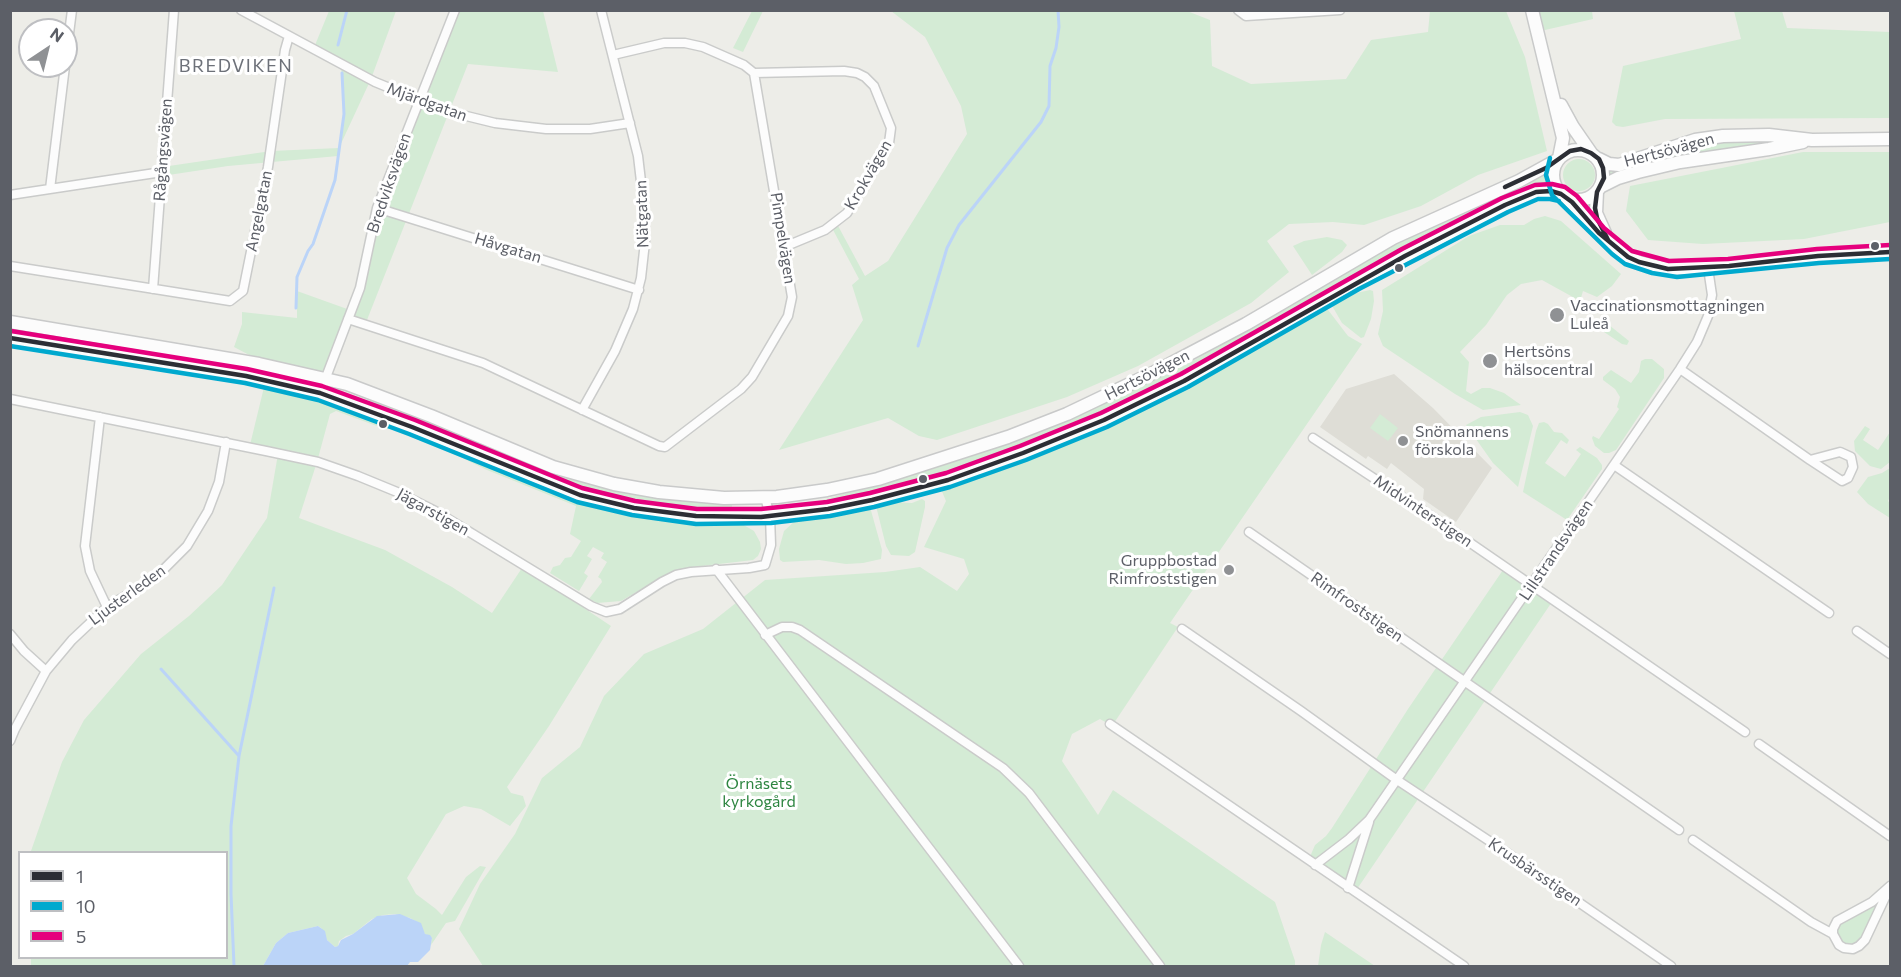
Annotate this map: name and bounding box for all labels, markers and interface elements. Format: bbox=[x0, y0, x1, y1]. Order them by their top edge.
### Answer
north arrow bbox=[18, 18, 78, 78]
text: N bbox=[47, 23, 68, 46]
district label: BREDVIKEN bbox=[179, 55, 293, 77]
street label: Mjärdgatan bbox=[384, 79, 470, 125]
street label: Rågångsvägen bbox=[150, 98, 176, 202]
street label: Hertsövägen bbox=[1622, 129, 1716, 171]
street label: Bredviksvägen bbox=[363, 130, 415, 236]
street label: Krokvägen bbox=[840, 137, 896, 213]
street label: Angelgatan bbox=[242, 169, 276, 253]
street label: Nätgatan bbox=[631, 180, 653, 248]
street label: Pimpelvägen bbox=[766, 191, 800, 285]
street label: Håvgatan bbox=[472, 229, 544, 267]
unlabelled marker bbox=[1869, 240, 1881, 252]
unlabelled marker bbox=[1393, 262, 1405, 274]
place label: Vaccinationsmottagningen Luleå bbox=[1570, 296, 1765, 334]
marker: Vaccinationsmottagningen Luleå bbox=[1548, 306, 1566, 324]
place label: Hertsöns hälsocentral bbox=[1504, 342, 1593, 380]
street label: Hertsövägen bbox=[1101, 345, 1193, 405]
marker: Hertsöns hälsocentral bbox=[1481, 352, 1499, 370]
unlabelled marker bbox=[377, 418, 389, 430]
place label: Snömannens förskola bbox=[1415, 422, 1509, 460]
marker: Snömannens förskola bbox=[1396, 434, 1410, 448]
street label: Midvinterstigen bbox=[1370, 471, 1476, 551]
unlabelled marker bbox=[917, 473, 929, 485]
street label: Jägarstigen bbox=[393, 484, 473, 540]
street label: Lillstrandsvägen bbox=[1515, 496, 1597, 604]
place label: Gruppbostad Rimfroststigen bbox=[1109, 551, 1217, 589]
street label: Ljusterleden bbox=[85, 561, 169, 629]
marker: Gruppbostad Rimfroststigen bbox=[1222, 563, 1236, 577]
street label: Rimfroststigen bbox=[1307, 568, 1407, 646]
park label: Örnäsets kyrkogård bbox=[722, 774, 796, 812]
street label: Krusbärsstigen bbox=[1485, 834, 1585, 910]
legend bbox=[18, 851, 228, 959]
text: 1 bbox=[76, 865, 84, 887]
text: 10 bbox=[76, 895, 95, 917]
text: 5 bbox=[76, 925, 86, 947]

